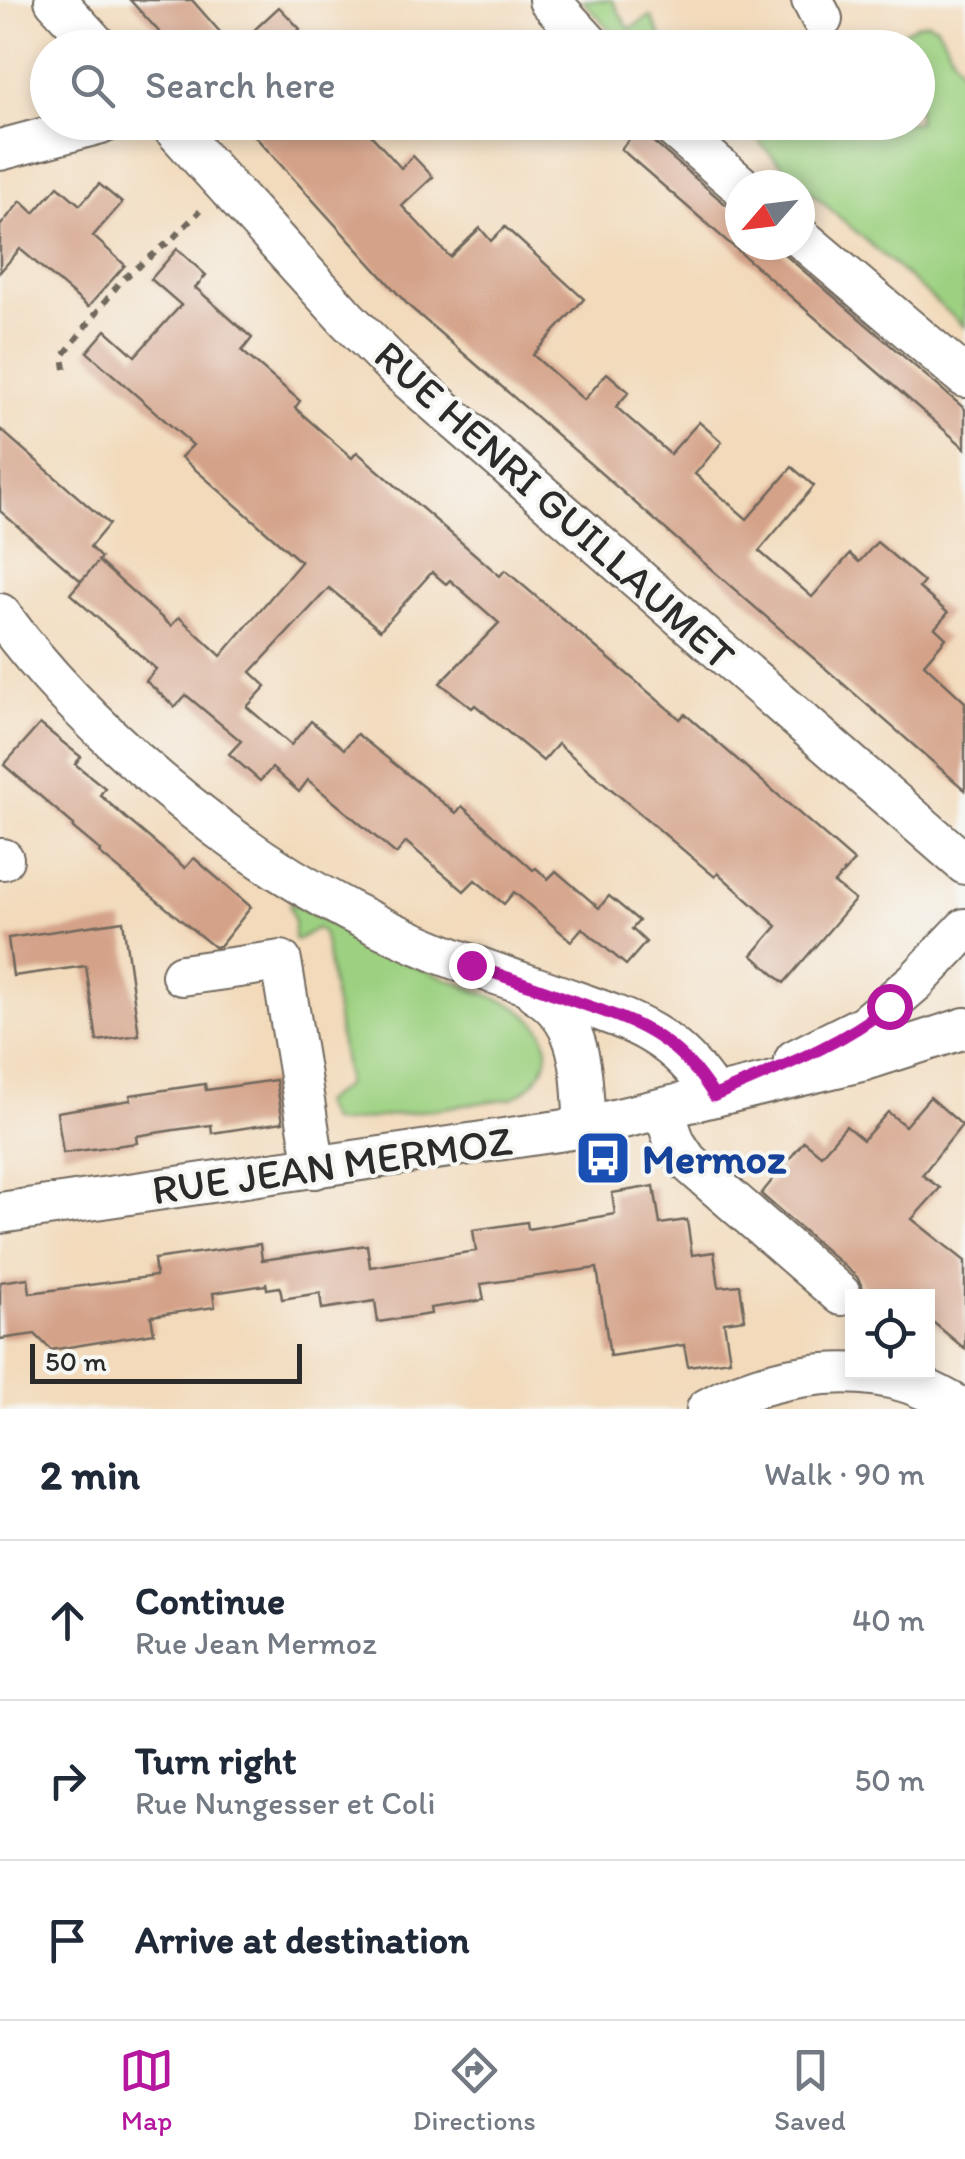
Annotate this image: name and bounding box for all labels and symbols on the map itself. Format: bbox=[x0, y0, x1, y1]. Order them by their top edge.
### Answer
north arrow bbox=[725, 170, 815, 260]
street label: RUE HENRI GUILLAUMET bbox=[364, 330, 746, 681]
route end bbox=[449, 943, 495, 989]
route start bbox=[867, 984, 913, 1030]
street label: RUE JEAN MERMOZ bbox=[149, 1114, 515, 1216]
bus stop icon: Mermoz bbox=[573, 1128, 633, 1188]
place label: Mermoz bbox=[642, 1133, 787, 1184]
scale bar bbox=[30, 1339, 302, 1384]

